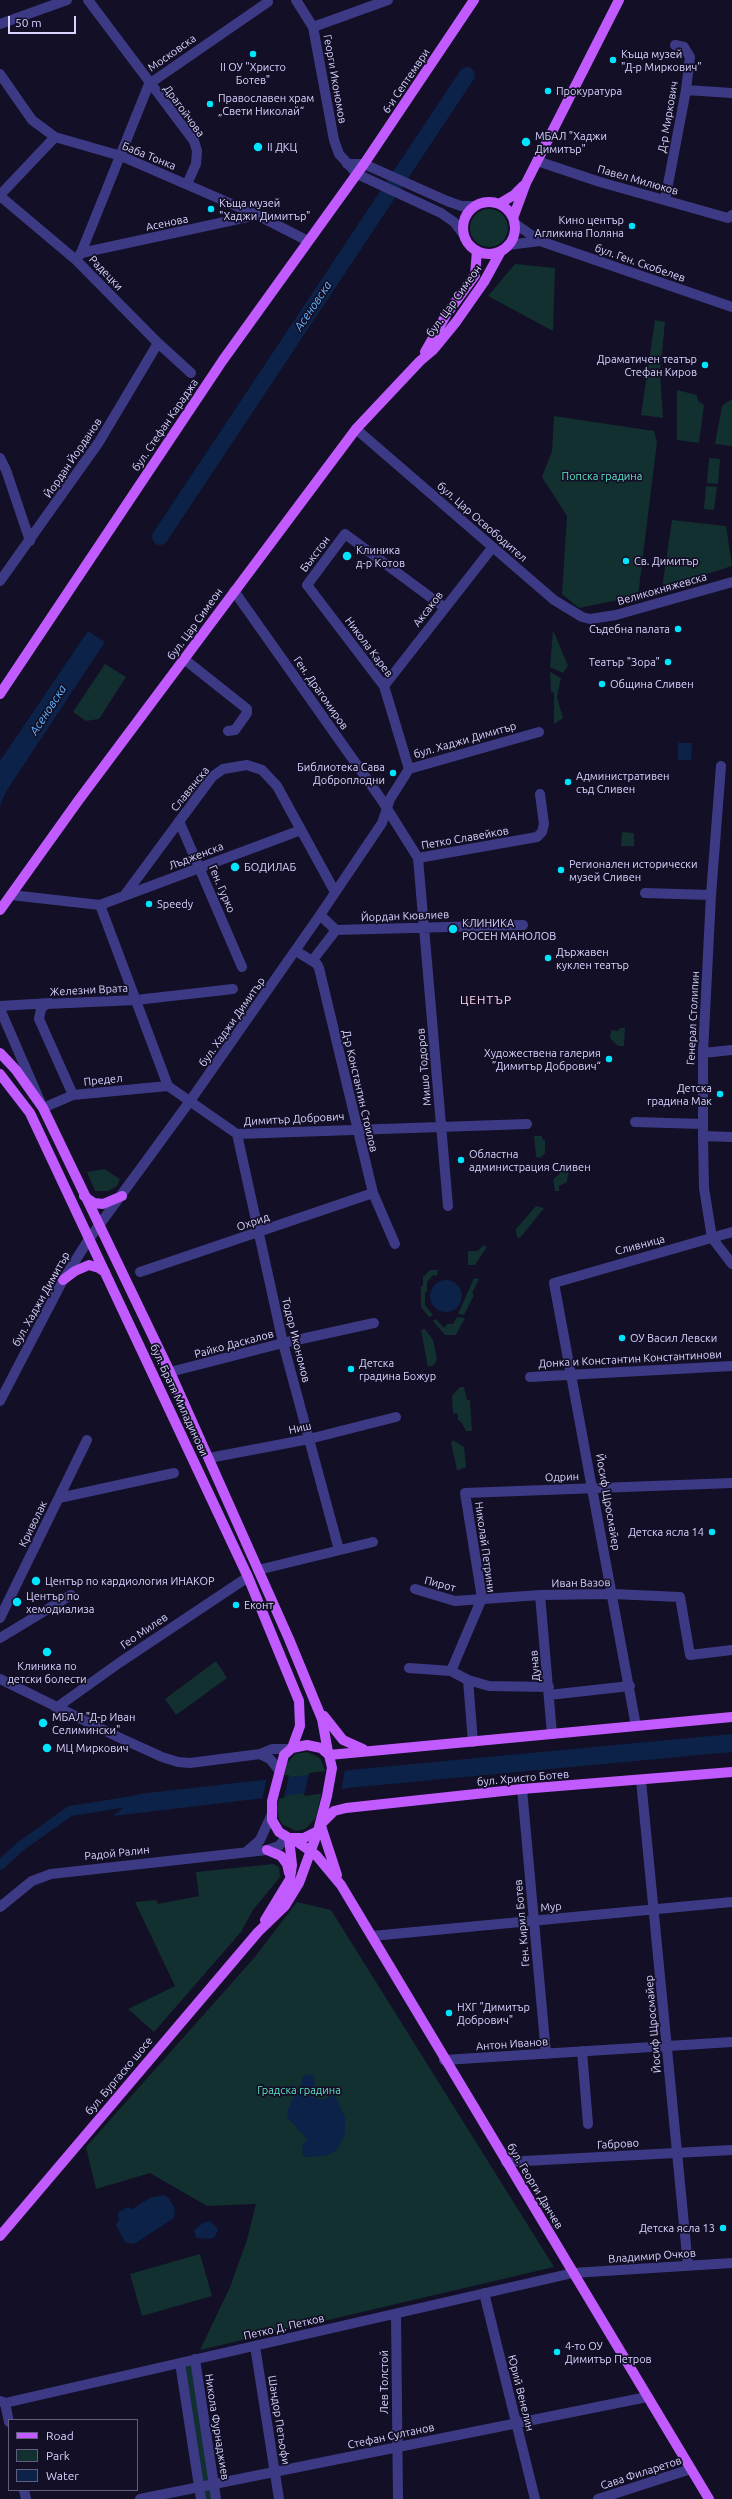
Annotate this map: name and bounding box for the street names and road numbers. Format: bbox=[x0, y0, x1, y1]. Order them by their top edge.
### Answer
street label: Московска bbox=[145, 32, 199, 74]
street label: Георги Икономов bbox=[321, 34, 349, 124]
street label: 6-и Септември bbox=[379, 46, 433, 116]
street label: Д-р Миркович bbox=[655, 80, 681, 154]
street label: Драгойчова bbox=[161, 82, 207, 140]
street label: Баба Тонка bbox=[120, 139, 178, 173]
street label: Павел Милюков bbox=[596, 162, 680, 198]
street label: Асенова bbox=[145, 212, 189, 234]
street label: бул. Ген. Скобелев bbox=[593, 241, 687, 285]
street label: Радецки bbox=[86, 253, 126, 293]
street label: бул. Цар Симеон bbox=[423, 262, 485, 340]
street label: бул. Стефан Караджа bbox=[129, 376, 201, 474]
street label: Йордан Йорданов bbox=[41, 416, 105, 500]
street label: бул. Цар Освободител bbox=[434, 479, 530, 565]
street label: Бъкстон bbox=[297, 533, 333, 575]
street label: Великокняжевска bbox=[616, 570, 708, 608]
street label: бул. Цар Симеон bbox=[164, 585, 226, 663]
street label: Аксаков bbox=[410, 589, 446, 629]
street label: Никола Карев bbox=[342, 614, 396, 680]
street label: Ген. Драгомиров bbox=[291, 654, 351, 732]
street label: бул. Хаджи Димитър bbox=[412, 719, 518, 761]
street label: Славянска bbox=[168, 764, 212, 814]
street label: Петко Славейков bbox=[420, 824, 510, 852]
street label: Лъдженска bbox=[167, 840, 225, 872]
street label: Ген. Гурко bbox=[206, 863, 238, 915]
street label: Йордан Кювлиев bbox=[361, 908, 449, 924]
street label: Генерал Столипин bbox=[684, 971, 702, 1065]
street label: бул. Хаджи Димитър bbox=[196, 975, 268, 1069]
street label: Железни Врата bbox=[50, 981, 128, 999]
street label: Мишо Тодоров bbox=[414, 1028, 434, 1106]
street label: Д-р Константин Стоилов bbox=[339, 1029, 381, 1153]
street label: Предел bbox=[83, 1071, 123, 1089]
street label: Димитър Добрович bbox=[243, 1110, 345, 1128]
street label: Охрид bbox=[235, 1210, 271, 1234]
street label: Сливница bbox=[614, 1232, 666, 1258]
street label: бул. Хаджи Димитър bbox=[9, 1249, 73, 1349]
street label: Тодор Икономов bbox=[279, 1296, 313, 1384]
street label: Райко Даскалов bbox=[193, 1327, 275, 1361]
street label: бул. Братя Миладинови bbox=[147, 1342, 211, 1458]
street label: Донка и Константин Константинови bbox=[538, 1348, 722, 1370]
street label: Ниш bbox=[287, 1419, 313, 1437]
street label: Йосиф Щросмайер bbox=[593, 1452, 623, 1552]
street label: Одрин bbox=[545, 1470, 579, 1484]
street label: Криволак bbox=[16, 1499, 50, 1549]
street label: Николай Петрини bbox=[472, 1501, 498, 1593]
street label: Пирот bbox=[423, 1574, 457, 1594]
street label: Иван Вазов bbox=[551, 1576, 611, 1590]
street label: Гео Милев bbox=[118, 1610, 170, 1652]
street label: Дунав bbox=[527, 1650, 543, 1682]
street label: бул. Христо Ботев bbox=[476, 1767, 570, 1789]
street label: Радой Ралин bbox=[84, 1843, 150, 1863]
street label: Ген. Кирил Ботев bbox=[512, 1879, 532, 1967]
street label: Мур bbox=[540, 1899, 562, 1915]
street label: Йосиф Щросмайер bbox=[642, 1974, 664, 2074]
street label: бул. Бургаско шосе bbox=[82, 2034, 156, 2118]
street label: Антон Иванов bbox=[475, 2035, 549, 2053]
street label: Габрово bbox=[597, 2136, 639, 2152]
street label: бул. Георги Данчев bbox=[504, 2141, 566, 2231]
street label: Владимир Очков bbox=[608, 2246, 696, 2266]
street label: Петко Д. Петков bbox=[242, 2311, 326, 2343]
street label: Лев Толстой bbox=[377, 2350, 391, 2414]
street label: Юрий Венелин bbox=[505, 2354, 537, 2432]
street label: Никола Фурнаджиев bbox=[202, 2373, 232, 2481]
street label: Шандор Петьофи bbox=[265, 2374, 293, 2466]
street label: Стефан Султанов bbox=[346, 2420, 436, 2452]
street label: Сава Филаретов bbox=[599, 2454, 683, 2492]

